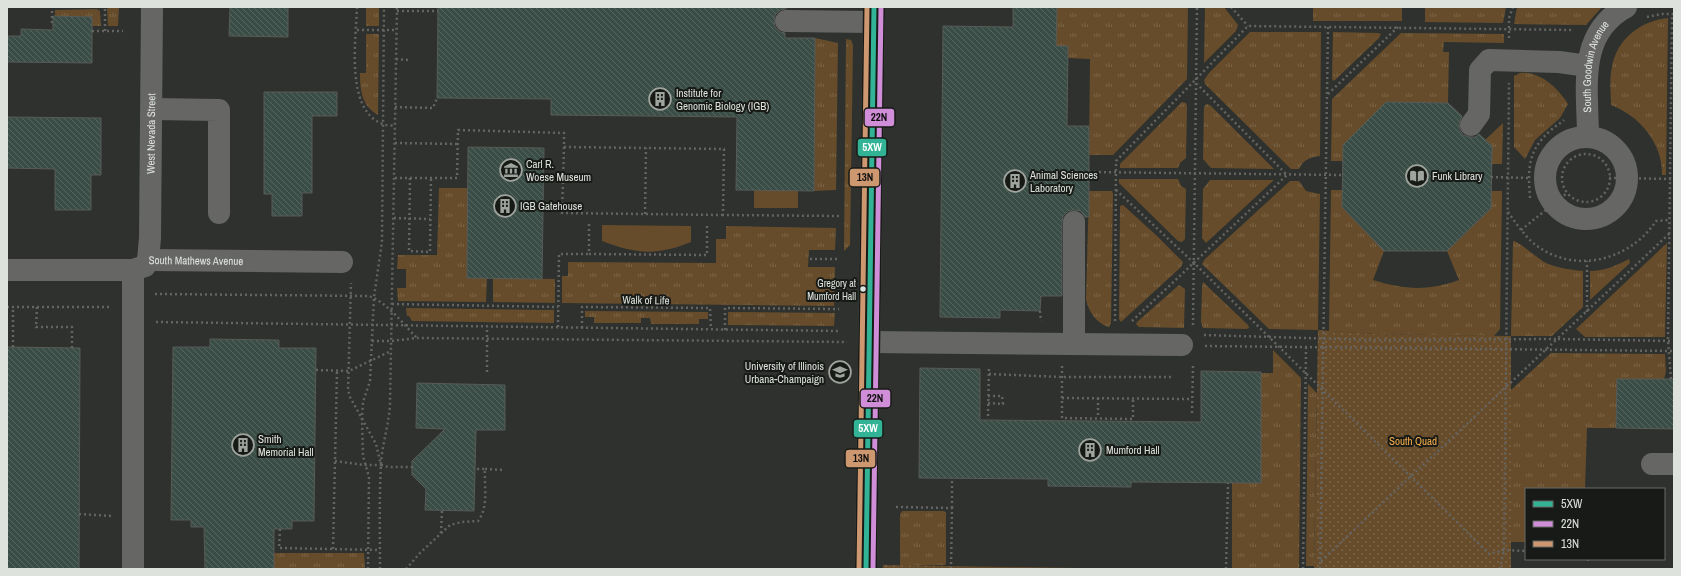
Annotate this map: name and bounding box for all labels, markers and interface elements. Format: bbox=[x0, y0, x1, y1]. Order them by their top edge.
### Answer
street label: South Goodwin Avenue bbox=[1580, 18, 1612, 113]
building icon: Institute for Genomic Biology (IGB) bbox=[647, 86, 673, 112]
place label: Institute for Genomic Biology (IGB) bbox=[676, 86, 769, 113]
street label: West Nevada Street bbox=[144, 93, 158, 174]
line badge: 22N bbox=[864, 108, 895, 127]
text: 22N bbox=[871, 110, 887, 124]
line badge: 5XW bbox=[857, 138, 887, 157]
text: 5XW bbox=[862, 140, 882, 154]
museum icon: Carl R. Woese Museum bbox=[498, 157, 524, 183]
place label: Carl R. Woese Museum bbox=[526, 157, 591, 184]
library icon: Funk Library bbox=[1404, 163, 1430, 189]
line badge: 13N bbox=[849, 168, 880, 187]
building icon: Animal Sciences Laboratory bbox=[1002, 168, 1028, 194]
place label: Animal Sciences Laboratory bbox=[1029, 168, 1098, 195]
place label: Funk Library bbox=[1432, 169, 1483, 183]
text: 13N bbox=[857, 170, 873, 184]
building icon: IGB Gatehouse bbox=[492, 193, 518, 219]
place label: IGB Gatehouse bbox=[520, 199, 582, 213]
street label: South Mathews Avenue bbox=[149, 253, 243, 268]
place label: Gregory at Mumford Hall bbox=[807, 277, 857, 303]
marker: Gregory at Mumford Hall bbox=[858, 284, 868, 294]
street label: Walk of Life bbox=[622, 293, 670, 307]
place label: University of Illinois Urbana-Champaign bbox=[745, 359, 824, 386]
school or university icon: University of Illinois Urbana-Champaign bbox=[827, 359, 853, 385]
line badge: 22N bbox=[860, 389, 891, 408]
text: 22N bbox=[867, 391, 883, 405]
line badge: 5XW bbox=[853, 419, 883, 438]
text: 5XW bbox=[858, 421, 878, 435]
building icon: Smith Memorial Hall bbox=[230, 432, 256, 458]
place label: Smith Memorial Hall bbox=[258, 432, 314, 459]
park label: South Quad bbox=[1389, 434, 1437, 448]
building icon: Mumford Hall bbox=[1077, 437, 1103, 463]
place label: Mumford Hall bbox=[1106, 443, 1160, 457]
line badge: 13N bbox=[845, 449, 876, 468]
text: 13N bbox=[853, 451, 869, 465]
legend bbox=[1525, 488, 1665, 560]
text: 5XW bbox=[1561, 496, 1583, 512]
text: 22N bbox=[1561, 516, 1579, 532]
text: 13N bbox=[1561, 536, 1579, 552]

